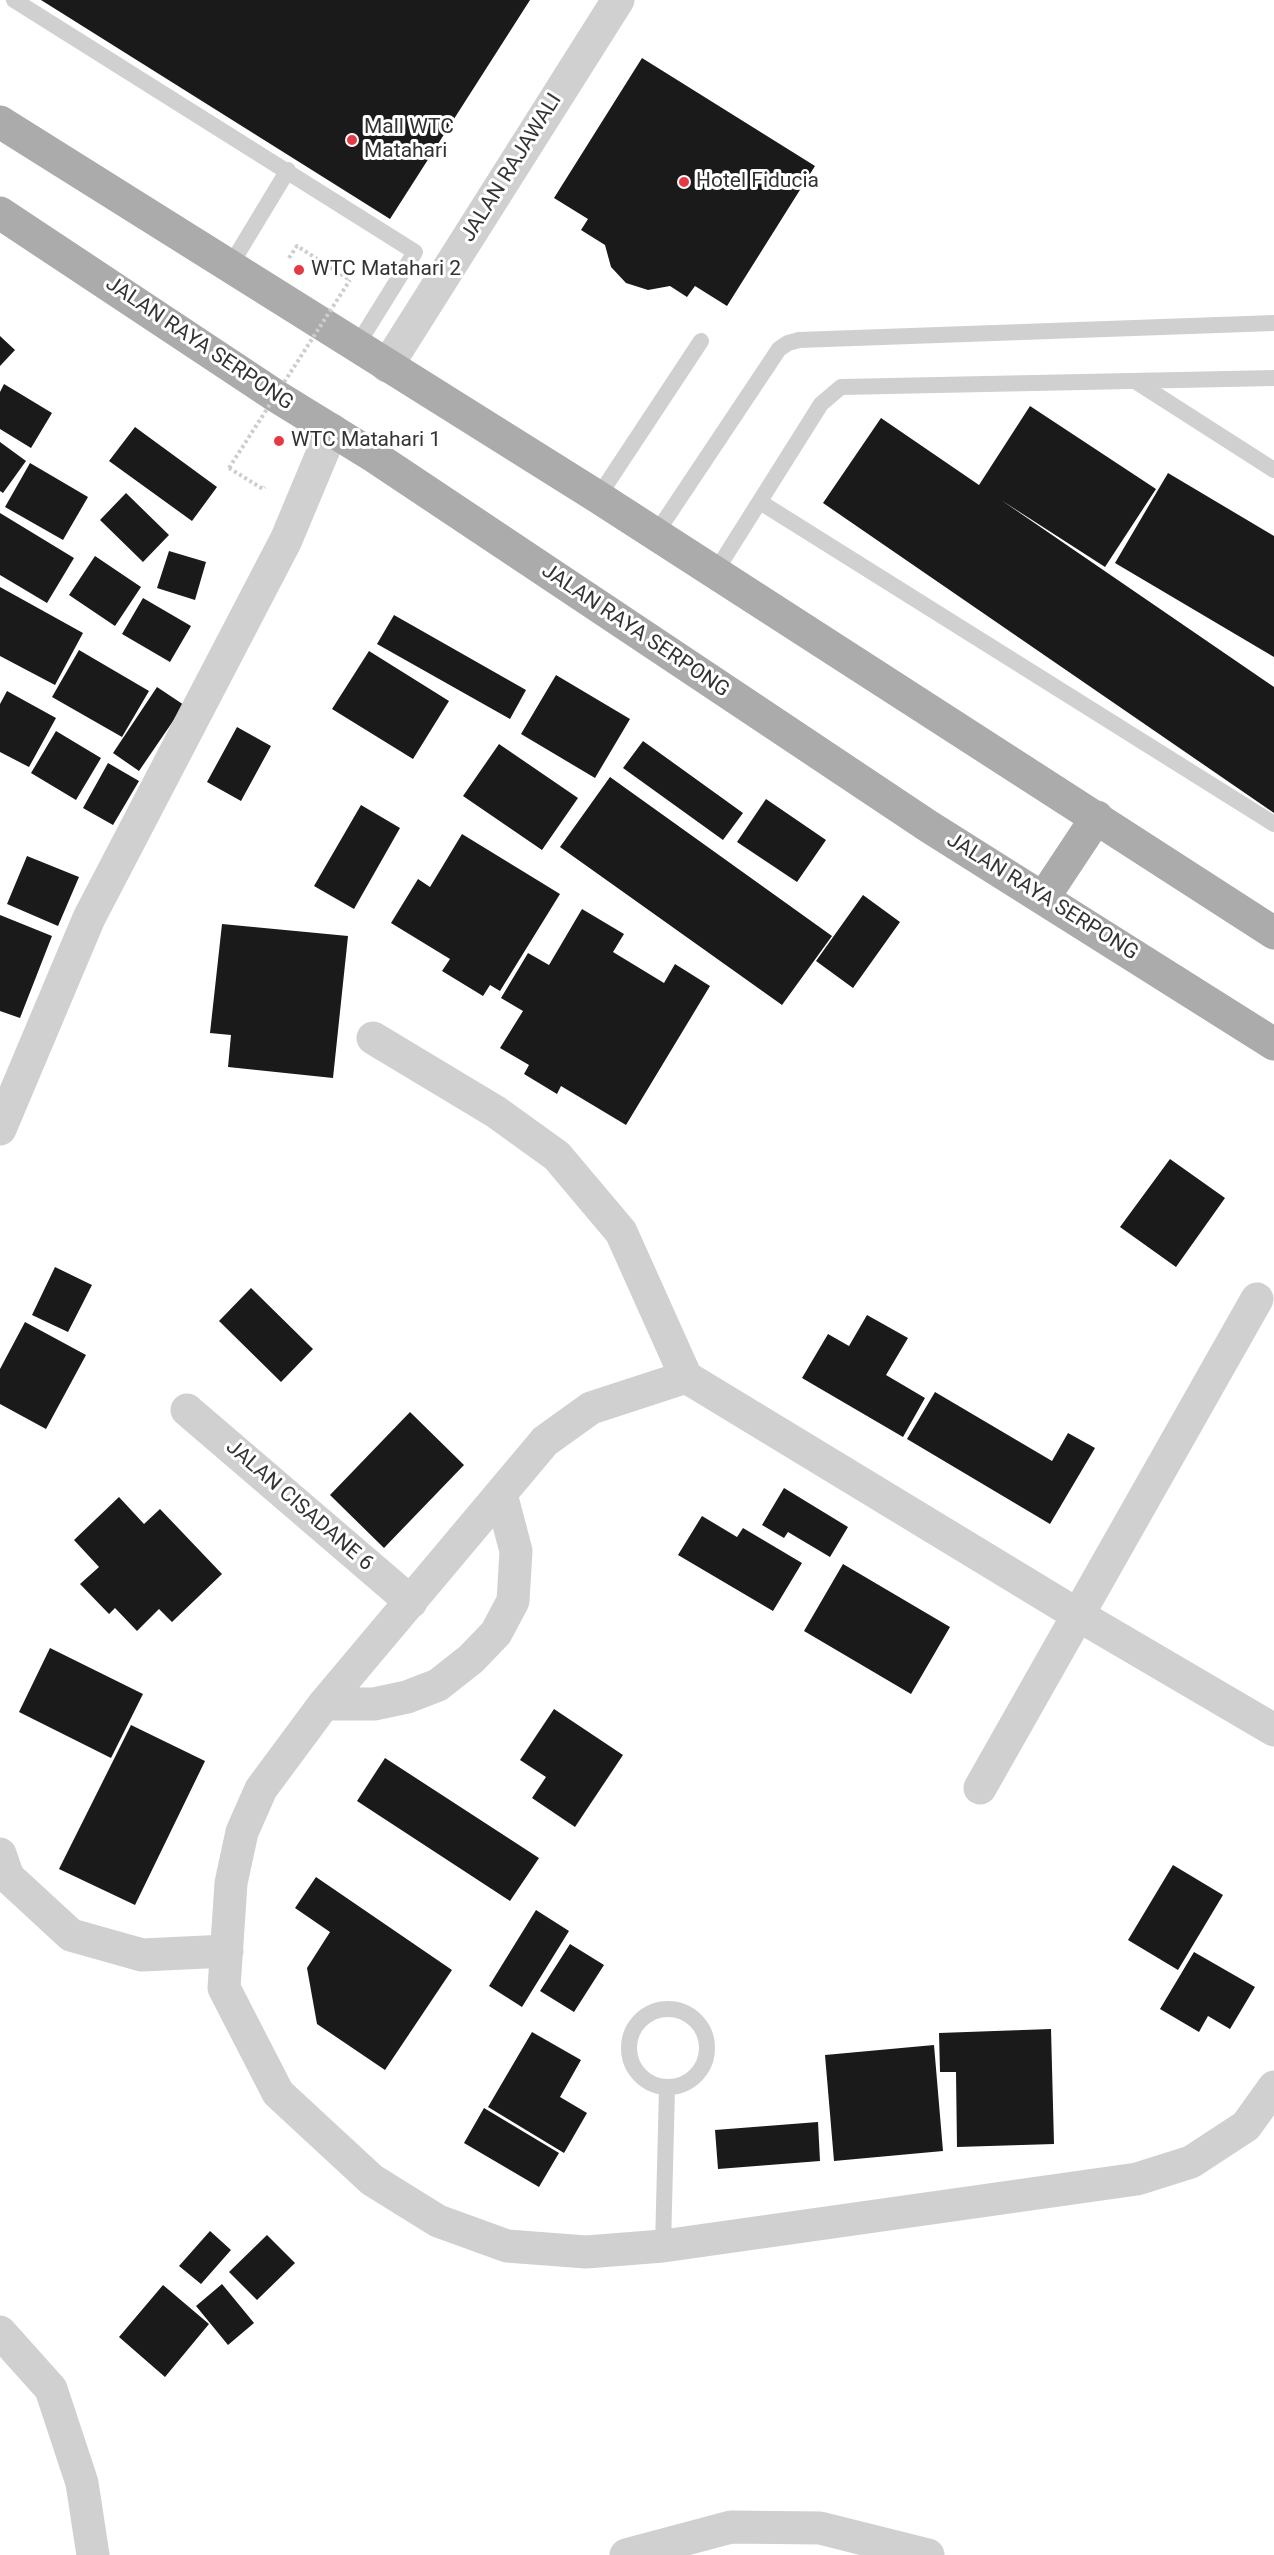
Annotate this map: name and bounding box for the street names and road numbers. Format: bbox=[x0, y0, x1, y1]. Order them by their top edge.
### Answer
street label: JALAN RAJAWALI bbox=[456, 89, 568, 247]
street label: JALAN RAYA SERPONG bbox=[100, 272, 298, 416]
street label: JALAN RAYA SERPONG bbox=[536, 559, 734, 703]
street label: JALAN RAYA SERPONG bbox=[942, 828, 1142, 966]
street label: JALAN CISADANE 6 bbox=[220, 1435, 378, 1577]

